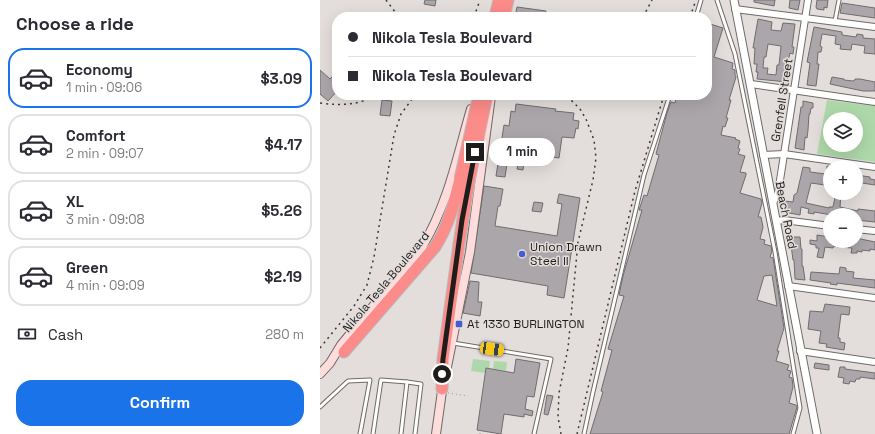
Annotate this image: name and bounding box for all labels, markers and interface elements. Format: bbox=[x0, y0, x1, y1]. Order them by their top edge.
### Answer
text: Choose a ride bbox=[16, 12, 134, 35]
text: Nikola Tesla Boulevard bbox=[372, 28, 532, 47]
street label: Grenfell Street bbox=[768, 57, 796, 143]
icon: car bbox=[18, 60, 54, 96]
text: Economy bbox=[66, 60, 133, 79]
text: Nikola Tesla Boulevard bbox=[372, 66, 532, 85]
text: $3.09 bbox=[261, 69, 302, 88]
text: 1 min · 09:06 bbox=[66, 79, 142, 96]
map controls bbox=[823, 112, 863, 248]
button: layers bbox=[823, 112, 863, 152]
icon: car bbox=[18, 126, 54, 162]
text: Comfort bbox=[66, 126, 126, 145]
text: $4.17 bbox=[265, 135, 302, 154]
callout: 1 min bbox=[489, 138, 555, 166]
route end bbox=[466, 143, 484, 161]
text: 1 min bbox=[506, 143, 538, 160]
text: 2 min · 09:07 bbox=[66, 145, 144, 162]
button: + bbox=[823, 160, 863, 200]
street label: Beach Road bbox=[772, 180, 800, 250]
icon: car bbox=[18, 192, 54, 228]
text: XL bbox=[66, 192, 84, 211]
text: $5.26 bbox=[261, 201, 302, 220]
button: − bbox=[823, 208, 863, 248]
text: 3 min · 09:08 bbox=[66, 211, 145, 228]
street label: Nikola Tesla Boulevard bbox=[339, 228, 433, 336]
place label: Union Drawn Steel II bbox=[530, 239, 602, 269]
marker: Union Drawn Steel II bbox=[517, 249, 527, 259]
icon: car bbox=[18, 258, 54, 294]
text: Green bbox=[66, 258, 108, 277]
text: $2.19 bbox=[264, 267, 302, 286]
text: 4 min · 09:09 bbox=[66, 277, 145, 294]
place label: At 1330 BURLINGTON bbox=[467, 316, 584, 332]
marker: At 1330 BURLINGTON bbox=[454, 319, 464, 329]
icon: cash bbox=[16, 323, 38, 345]
text: Cash bbox=[48, 325, 83, 344]
text: 280 m bbox=[265, 326, 304, 343]
car bbox=[479, 341, 505, 357]
route start bbox=[433, 365, 451, 383]
button: Confirm bbox=[16, 380, 304, 426]

